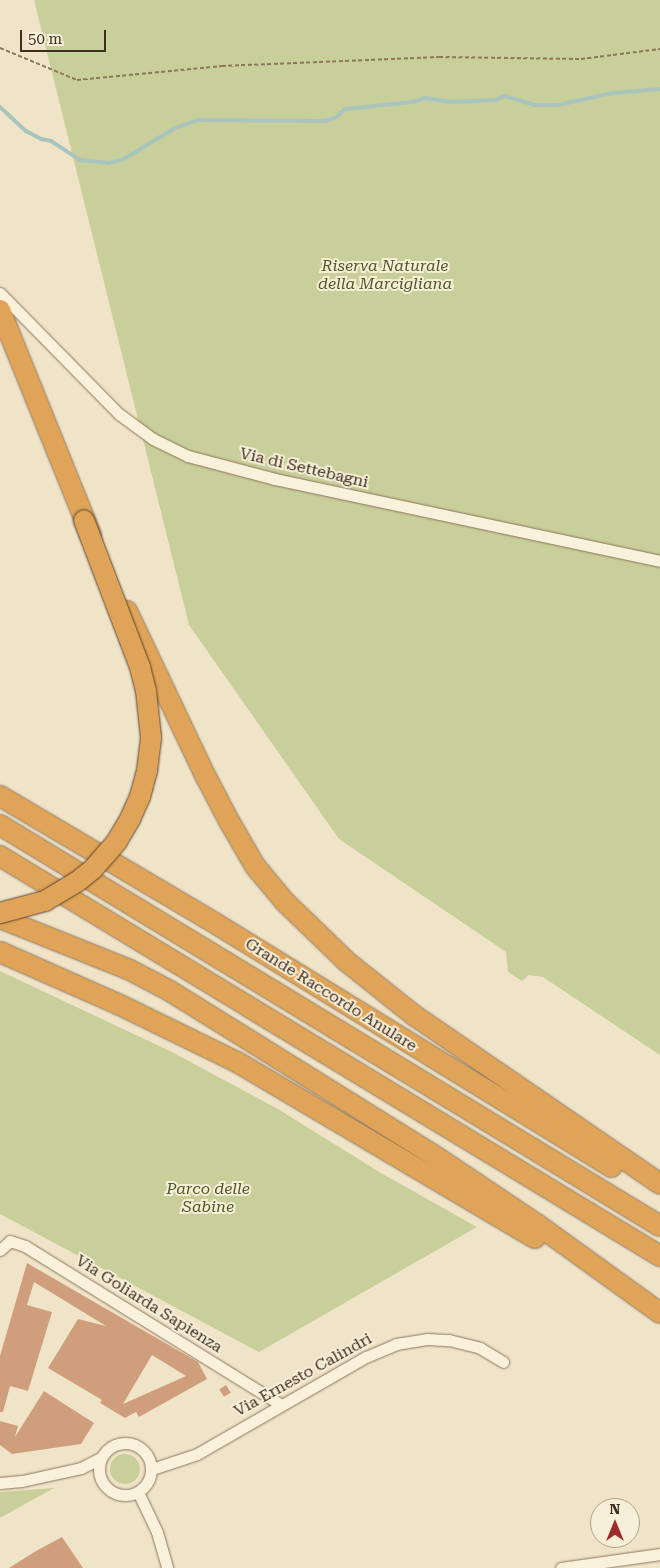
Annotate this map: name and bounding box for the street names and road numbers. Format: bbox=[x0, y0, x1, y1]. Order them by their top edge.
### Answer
street label: Via di Settebagni bbox=[238, 444, 370, 492]
street label: Grande Raccordo Anulare bbox=[242, 934, 420, 1056]
street label: Via Goliarda Sapienza bbox=[72, 1251, 226, 1357]
street label: Via Ernesto Calindri bbox=[231, 1329, 375, 1421]

